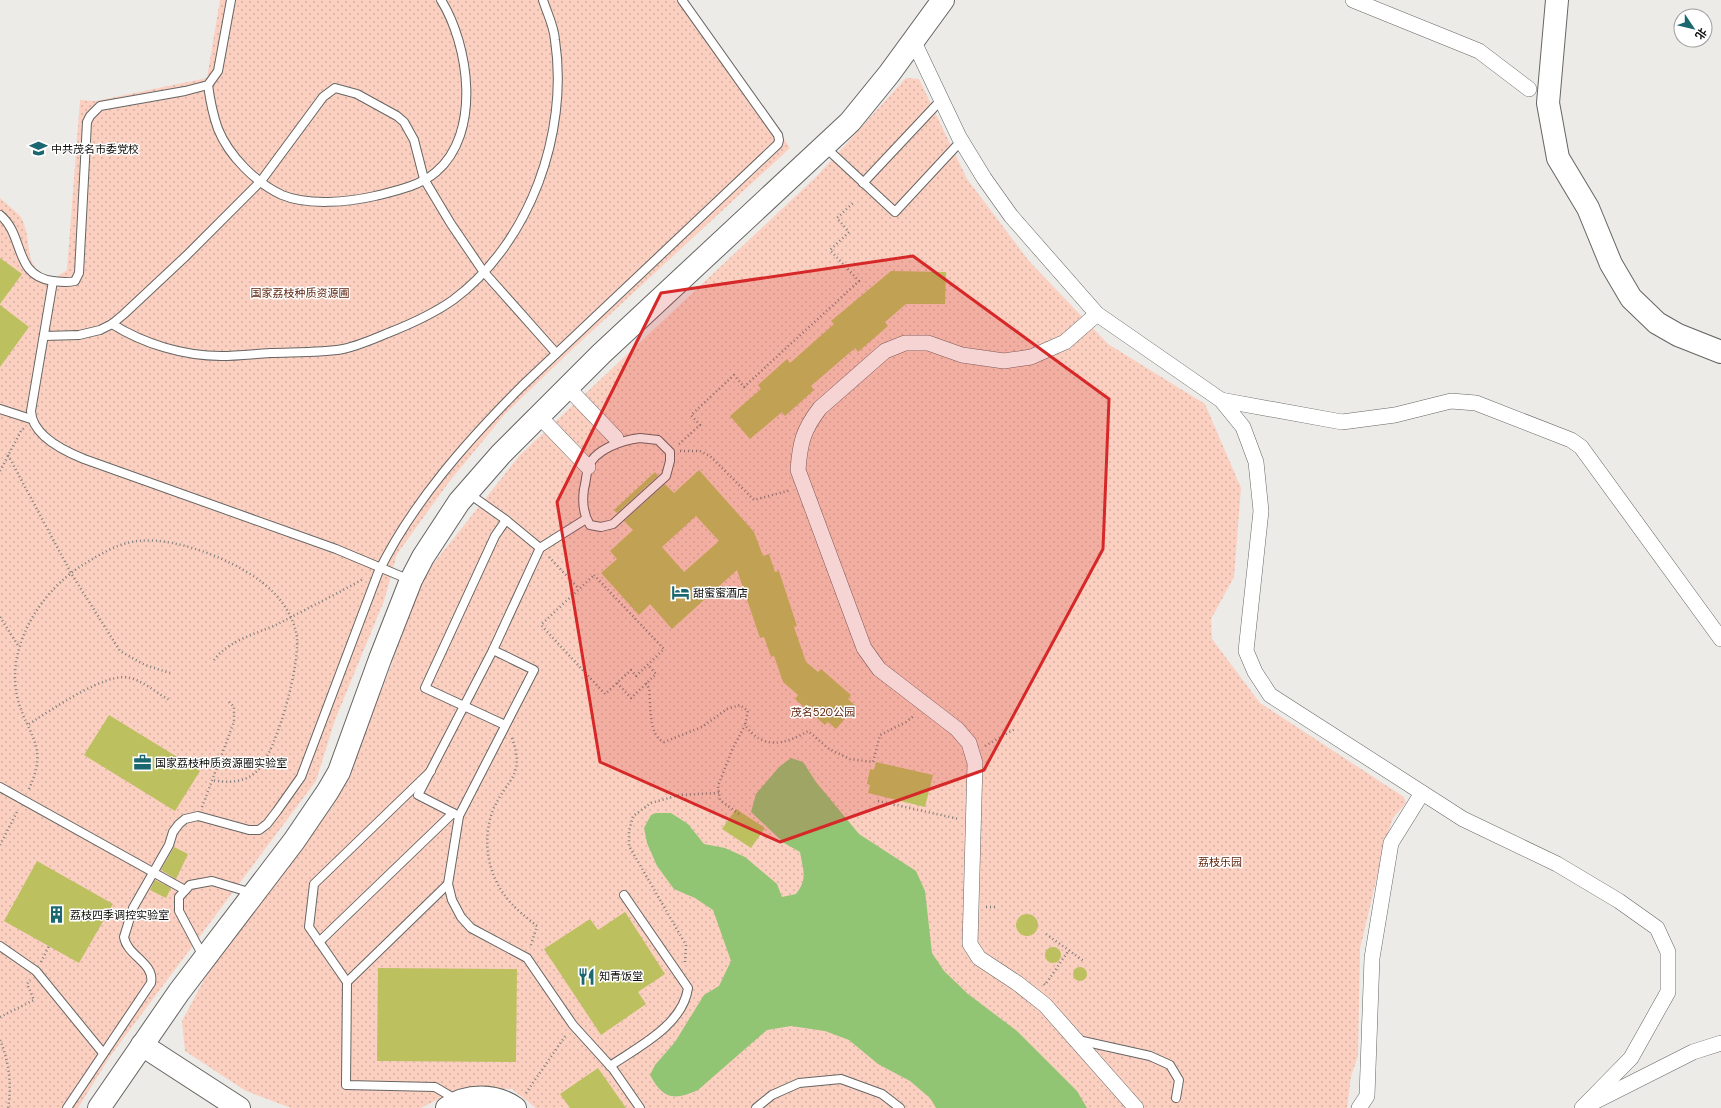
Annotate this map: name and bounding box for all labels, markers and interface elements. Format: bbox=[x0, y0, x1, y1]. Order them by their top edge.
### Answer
north arrow bbox=[1673, 8, 1713, 48]
text: 北 bbox=[1692, 25, 1710, 42]
school or university icon: 中共茂名市委党校 bbox=[28, 139, 48, 159]
place label: 中共茂名市委党校 bbox=[51, 142, 139, 156]
park label: 国家荔枝种质资源圃 bbox=[251, 286, 350, 300]
hotel icon: 甜蜜蜜酒店 bbox=[670, 583, 690, 603]
place label: 甜蜜蜜酒店 bbox=[693, 586, 748, 600]
park label: 茂名520公园 bbox=[791, 705, 855, 719]
office icon: 国家荔枝种质资源圈实验室 bbox=[132, 753, 152, 773]
place label: 国家荔枝种质资源圈实验室 bbox=[155, 756, 287, 770]
park label: 荔枝乐园 bbox=[1198, 855, 1242, 869]
building icon: 荔枝四季调控实验室 bbox=[47, 905, 67, 925]
place label: 荔枝四季调控实验室 bbox=[70, 908, 169, 922]
restaurant icon: 知青饭堂 bbox=[576, 966, 596, 986]
place label: 知青饭堂 bbox=[599, 969, 643, 983]

